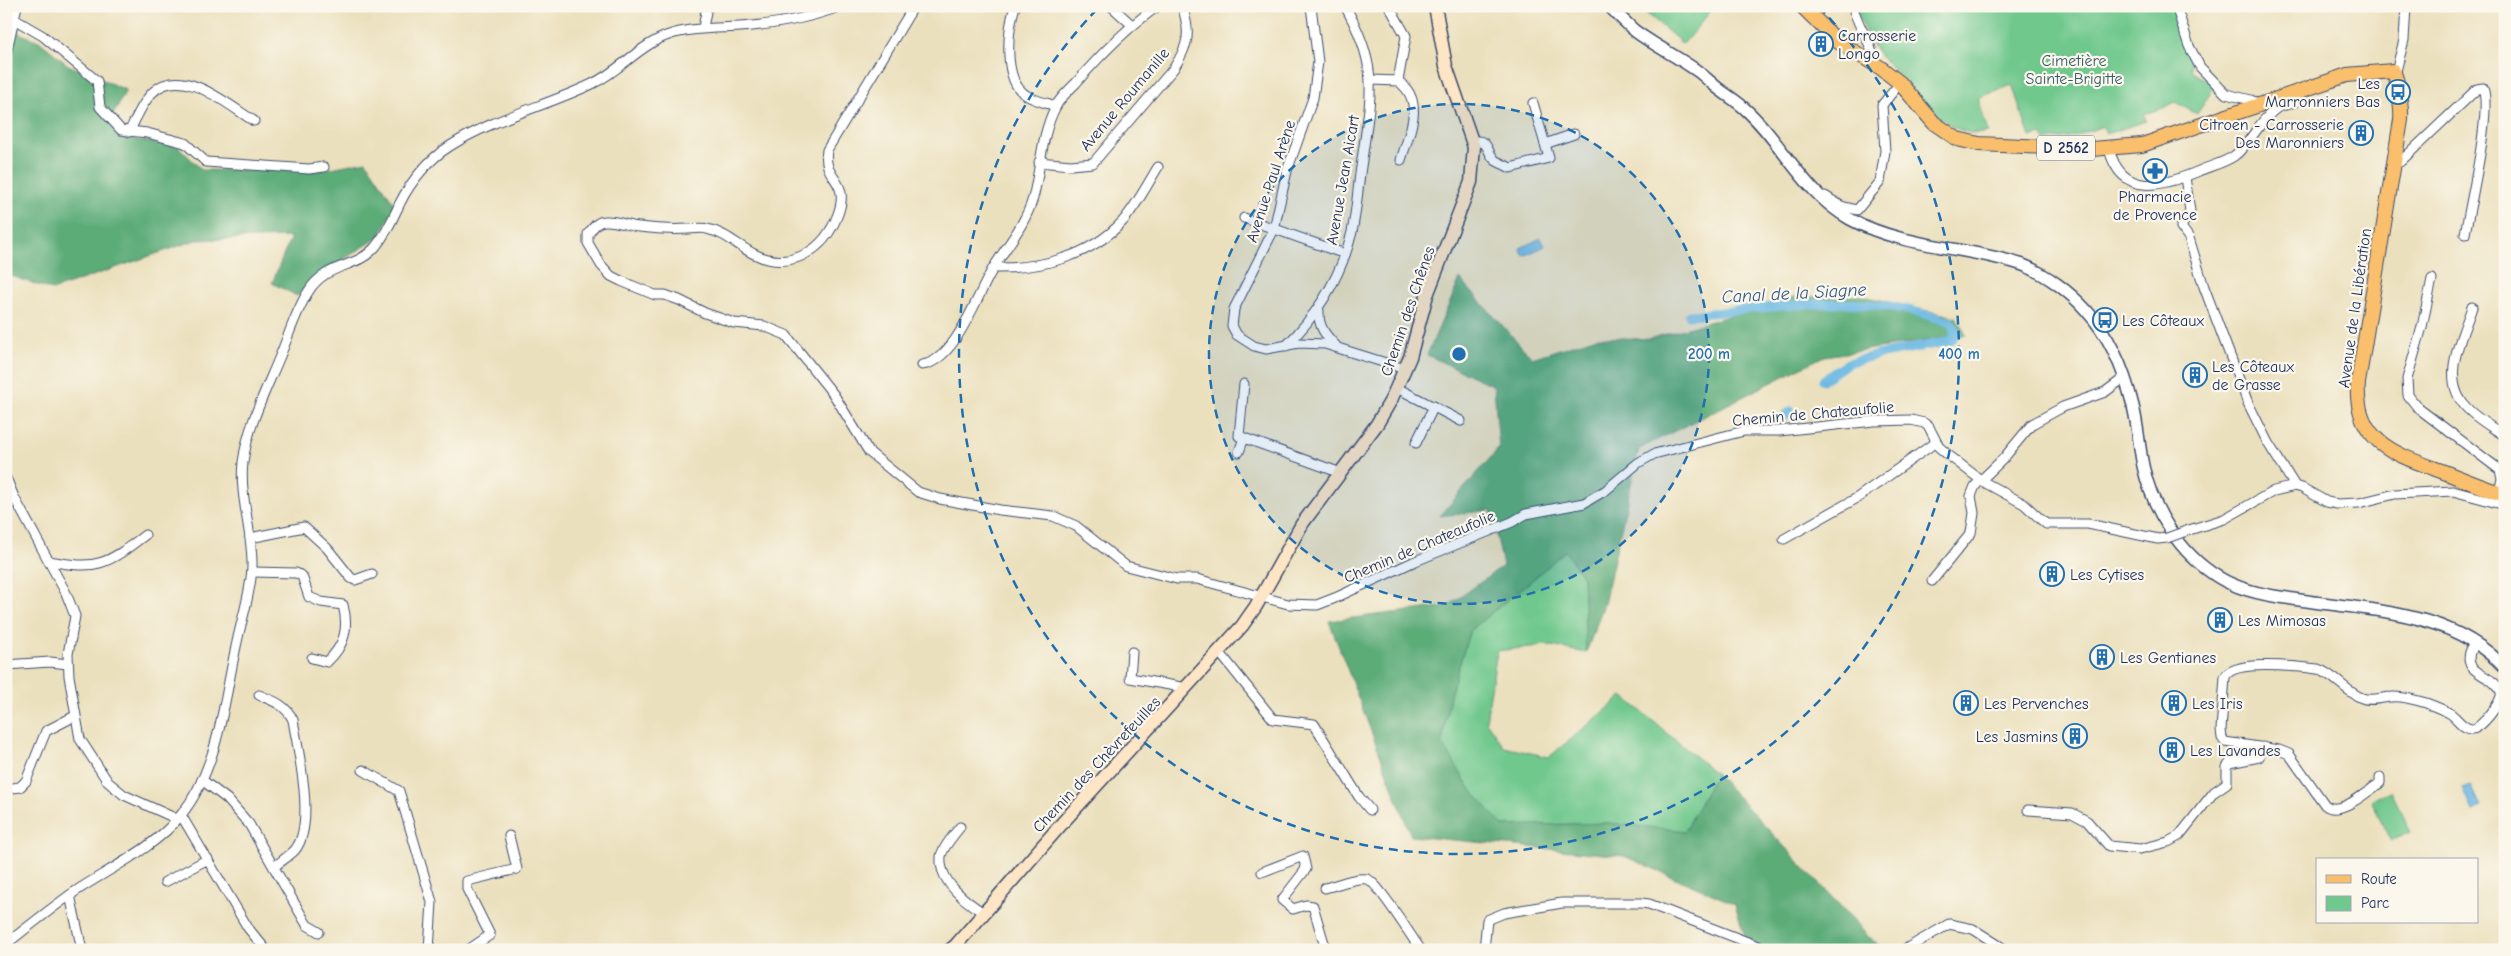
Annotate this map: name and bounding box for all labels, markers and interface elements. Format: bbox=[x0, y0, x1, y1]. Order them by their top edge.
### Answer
place label: Carrosserie Longo bbox=[1838, 27, 1916, 63]
building icon: Carrosserie Longo bbox=[1808, 31, 1834, 57]
street label: Avenue Roumanille bbox=[1076, 44, 1173, 155]
park label: Cimetière Sainte-Brigitte bbox=[2026, 52, 2122, 88]
place label: Les Marronniers Bas bbox=[2265, 75, 2380, 111]
bus stop icon: Les Marronniers Bas bbox=[2385, 79, 2411, 105]
street label: Avenue Jean Aicart bbox=[1323, 113, 1363, 247]
place label: Citroen - Carrosserie Des Maronniers bbox=[2199, 116, 2344, 152]
street label: Avenue Paul Arène bbox=[1243, 118, 1299, 245]
building icon: Citroen - Carrosserie Des Maronniers bbox=[2348, 120, 2374, 146]
road number: D 2562 bbox=[2037, 136, 2095, 160]
pharmacy icon: Pharmacie de Provence bbox=[2142, 158, 2168, 184]
place label: Pharmacie de Provence bbox=[2113, 188, 2197, 224]
street label: Avenue de la Libération bbox=[2335, 227, 2375, 389]
street label: Chemin des Chênes bbox=[1377, 244, 1439, 379]
water label: Canal de la Siagne bbox=[1721, 279, 1867, 308]
bus stop icon: Les Côteaux bbox=[2092, 307, 2118, 333]
place label: Les Côteaux bbox=[2122, 312, 2204, 330]
centre of rings bbox=[1450, 345, 1468, 363]
text: 200 m bbox=[1688, 345, 1730, 363]
text: 400 m bbox=[1938, 345, 1980, 363]
place label: Les Côteaux de Grasse bbox=[2212, 358, 2294, 394]
building icon: Les Côteaux de Grasse bbox=[2182, 362, 2208, 388]
street label: Chemin de Chateaufolie bbox=[1731, 398, 1895, 430]
street label: Chemin de Chateaufolie bbox=[1341, 507, 1498, 587]
building icon: Les Cytises bbox=[2039, 561, 2065, 587]
place label: Les Cytises bbox=[2070, 566, 2145, 584]
building icon: Les Mimosas bbox=[2207, 607, 2233, 633]
place label: Les Mimosas bbox=[2238, 612, 2326, 630]
building icon: Les Gentianes bbox=[2089, 644, 2115, 670]
place label: Les Gentianes bbox=[2120, 649, 2216, 667]
building icon: Les Pervenches bbox=[1953, 690, 1979, 716]
building icon: Les Iris bbox=[2161, 690, 2187, 716]
street label: Chemin des Chèvrefeuilles bbox=[1029, 693, 1165, 836]
place label: Les Pervenches bbox=[1984, 695, 2089, 713]
place label: Les Iris bbox=[2192, 695, 2243, 713]
building icon: Les Jasmins bbox=[2062, 723, 2088, 749]
place label: Les Jasmins bbox=[1976, 728, 2058, 746]
building icon: Les Lavandes bbox=[2159, 737, 2185, 763]
place label: Les Lavandes bbox=[2190, 742, 2281, 760]
legend bbox=[2316, 858, 2478, 924]
text: Route bbox=[2361, 870, 2397, 888]
text: Parc bbox=[2361, 894, 2389, 912]

